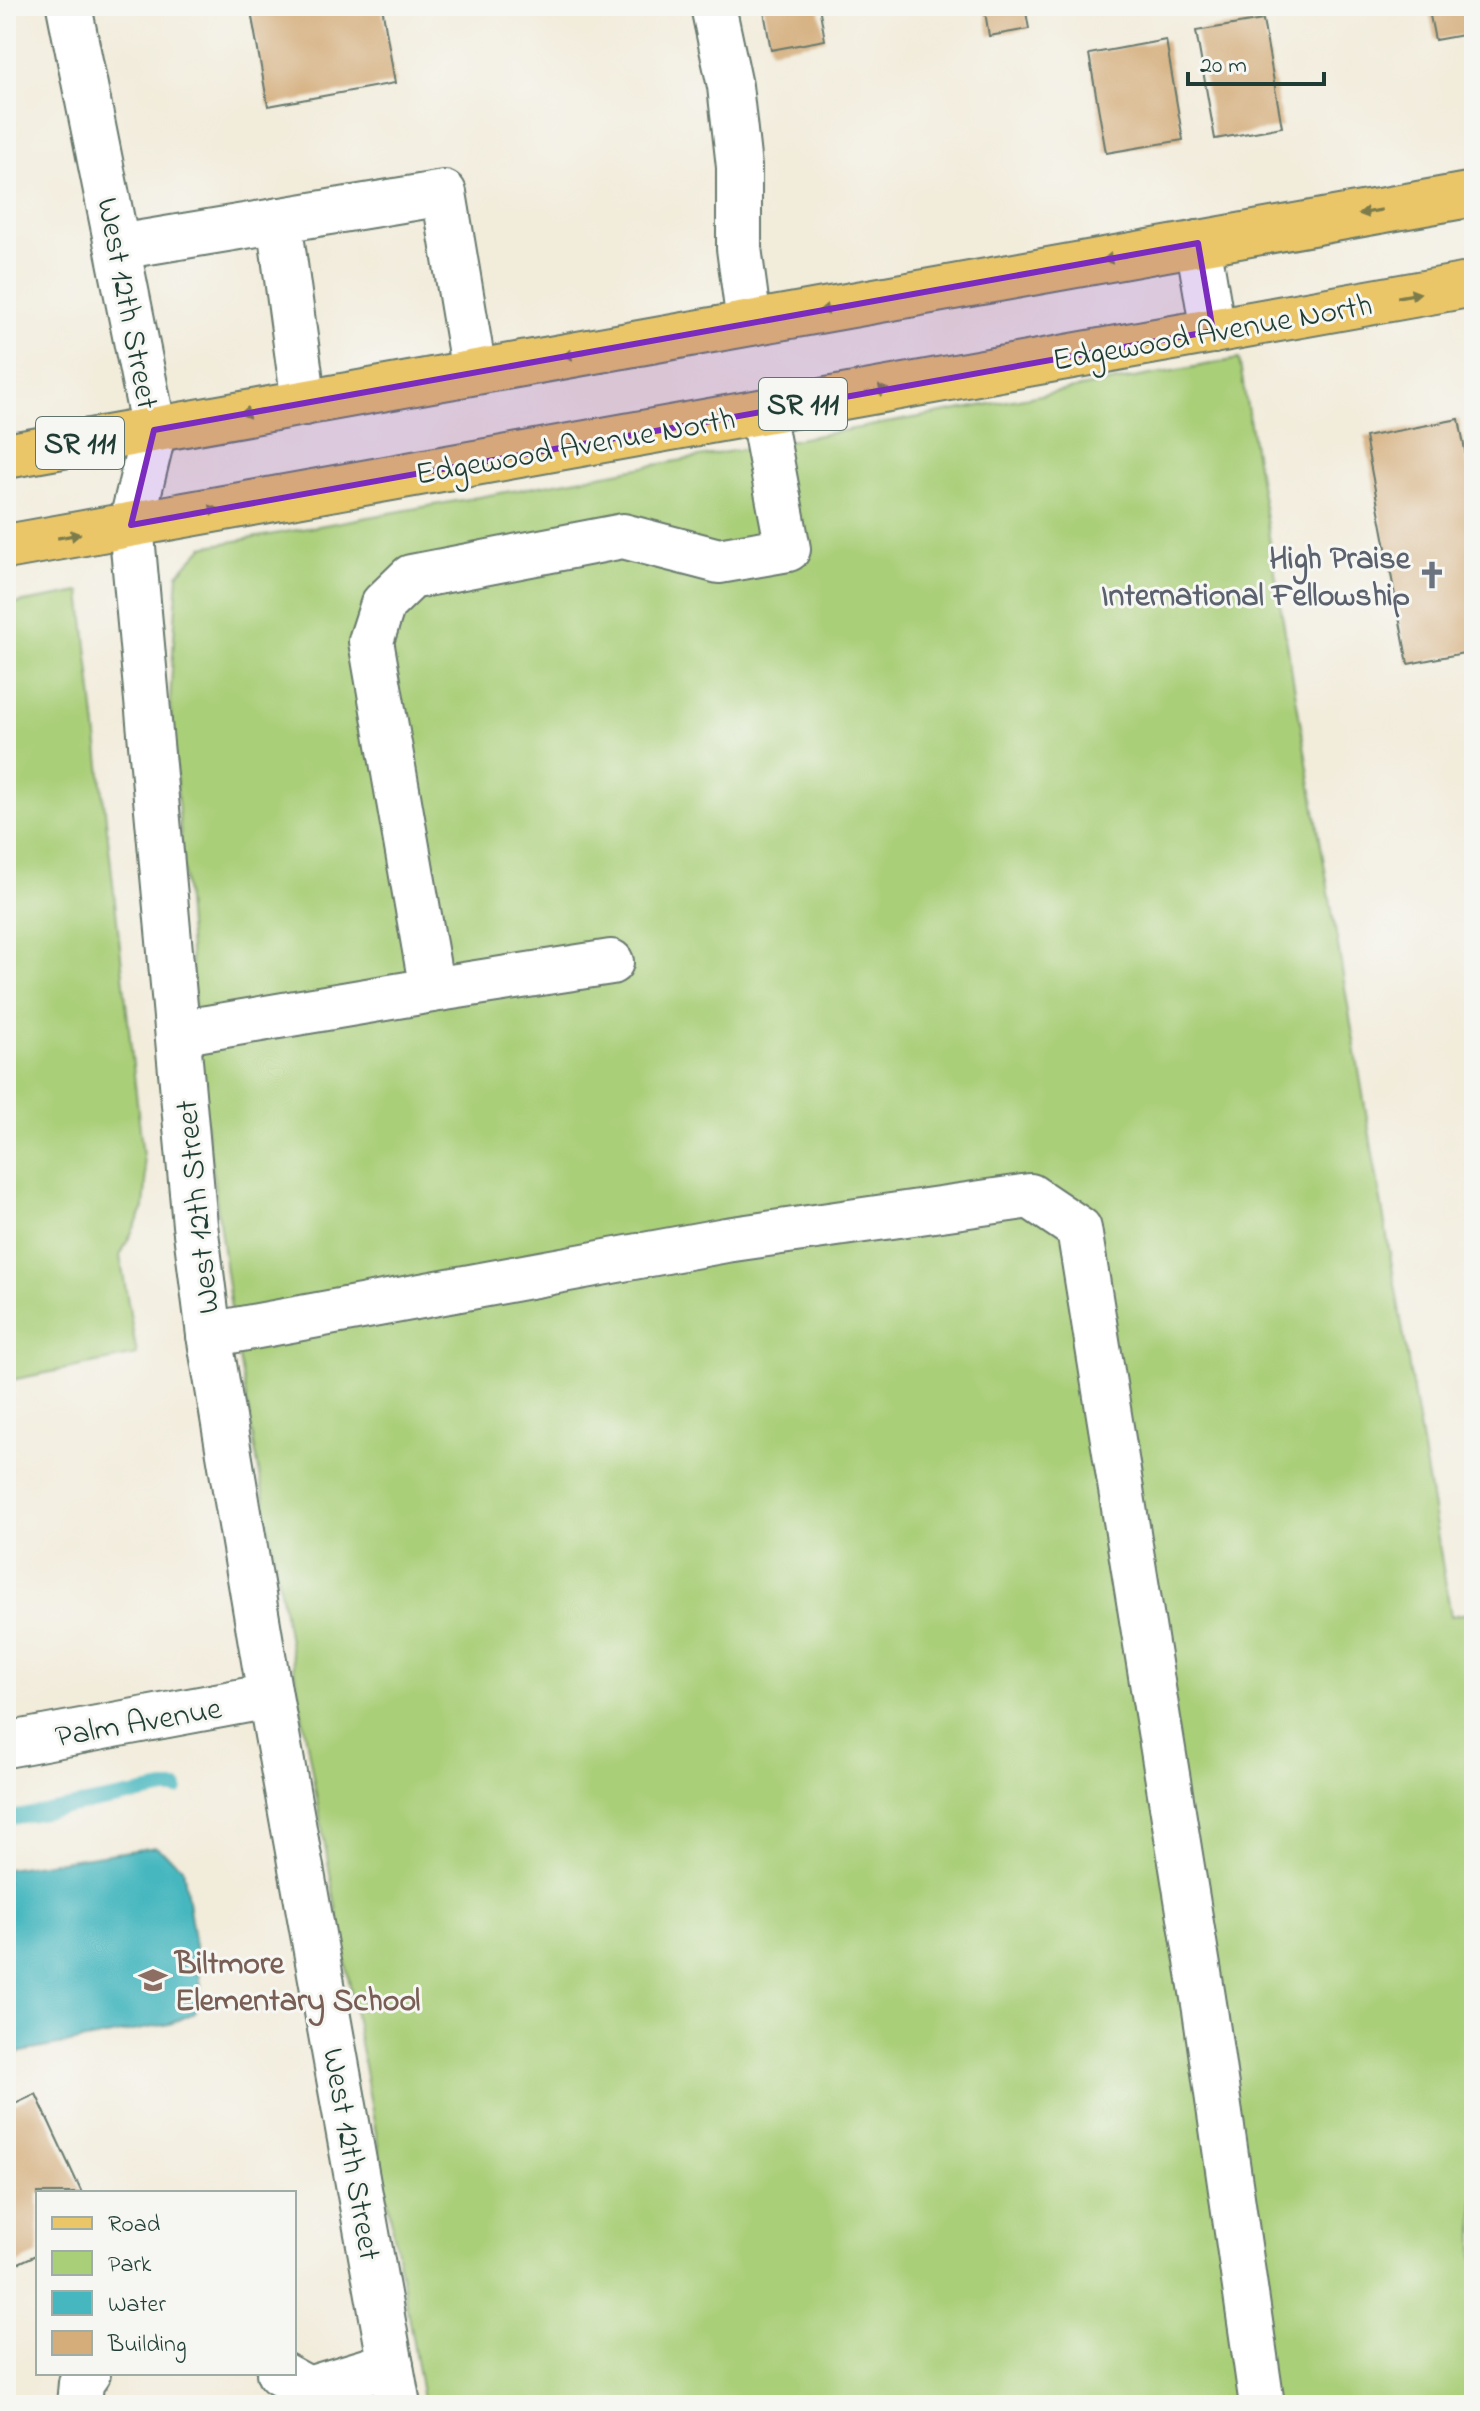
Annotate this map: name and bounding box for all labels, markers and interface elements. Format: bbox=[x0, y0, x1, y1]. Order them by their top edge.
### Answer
scale bar bbox=[1188, 36, 1324, 86]
text: 20 m bbox=[1200, 49, 1247, 84]
street label: West 12th Street bbox=[82, 194, 169, 414]
one-way arrow bbox=[1357, 207, 1382, 219]
one-way arrow bbox=[1101, 252, 1126, 264]
street label: Edgewood Avenue North bbox=[1049, 283, 1376, 386]
one-way arrow bbox=[1397, 289, 1422, 301]
one-way arrow bbox=[817, 303, 842, 315]
one-way arrow bbox=[561, 349, 586, 361]
road number: SR 111 bbox=[759, 378, 847, 430]
one-way arrow bbox=[865, 384, 890, 396]
street label: Edgewood Avenue North bbox=[412, 397, 739, 500]
one-way arrow bbox=[238, 407, 263, 419]
road number: SR 111 bbox=[36, 417, 124, 469]
one-way arrow bbox=[196, 504, 221, 516]
one-way arrow bbox=[56, 529, 81, 541]
place label: High Praise International Fellowship bbox=[1101, 537, 1412, 621]
church icon: High Praise International Fellowship bbox=[1417, 560, 1447, 590]
street label: West 12th Street bbox=[165, 1097, 234, 1316]
street label: Palm Avenue bbox=[52, 1687, 226, 1762]
place label: Biltmore Elementary School bbox=[173, 1942, 420, 2027]
school or university icon: Biltmore Elementary School bbox=[138, 1965, 168, 1995]
street label: West 12th Street bbox=[308, 2045, 391, 2265]
legend bbox=[36, 2191, 296, 2375]
text: Road bbox=[108, 2208, 161, 2243]
text: Park bbox=[108, 2248, 152, 2283]
text: Water bbox=[108, 2288, 166, 2323]
text: Building bbox=[107, 2328, 187, 2363]

